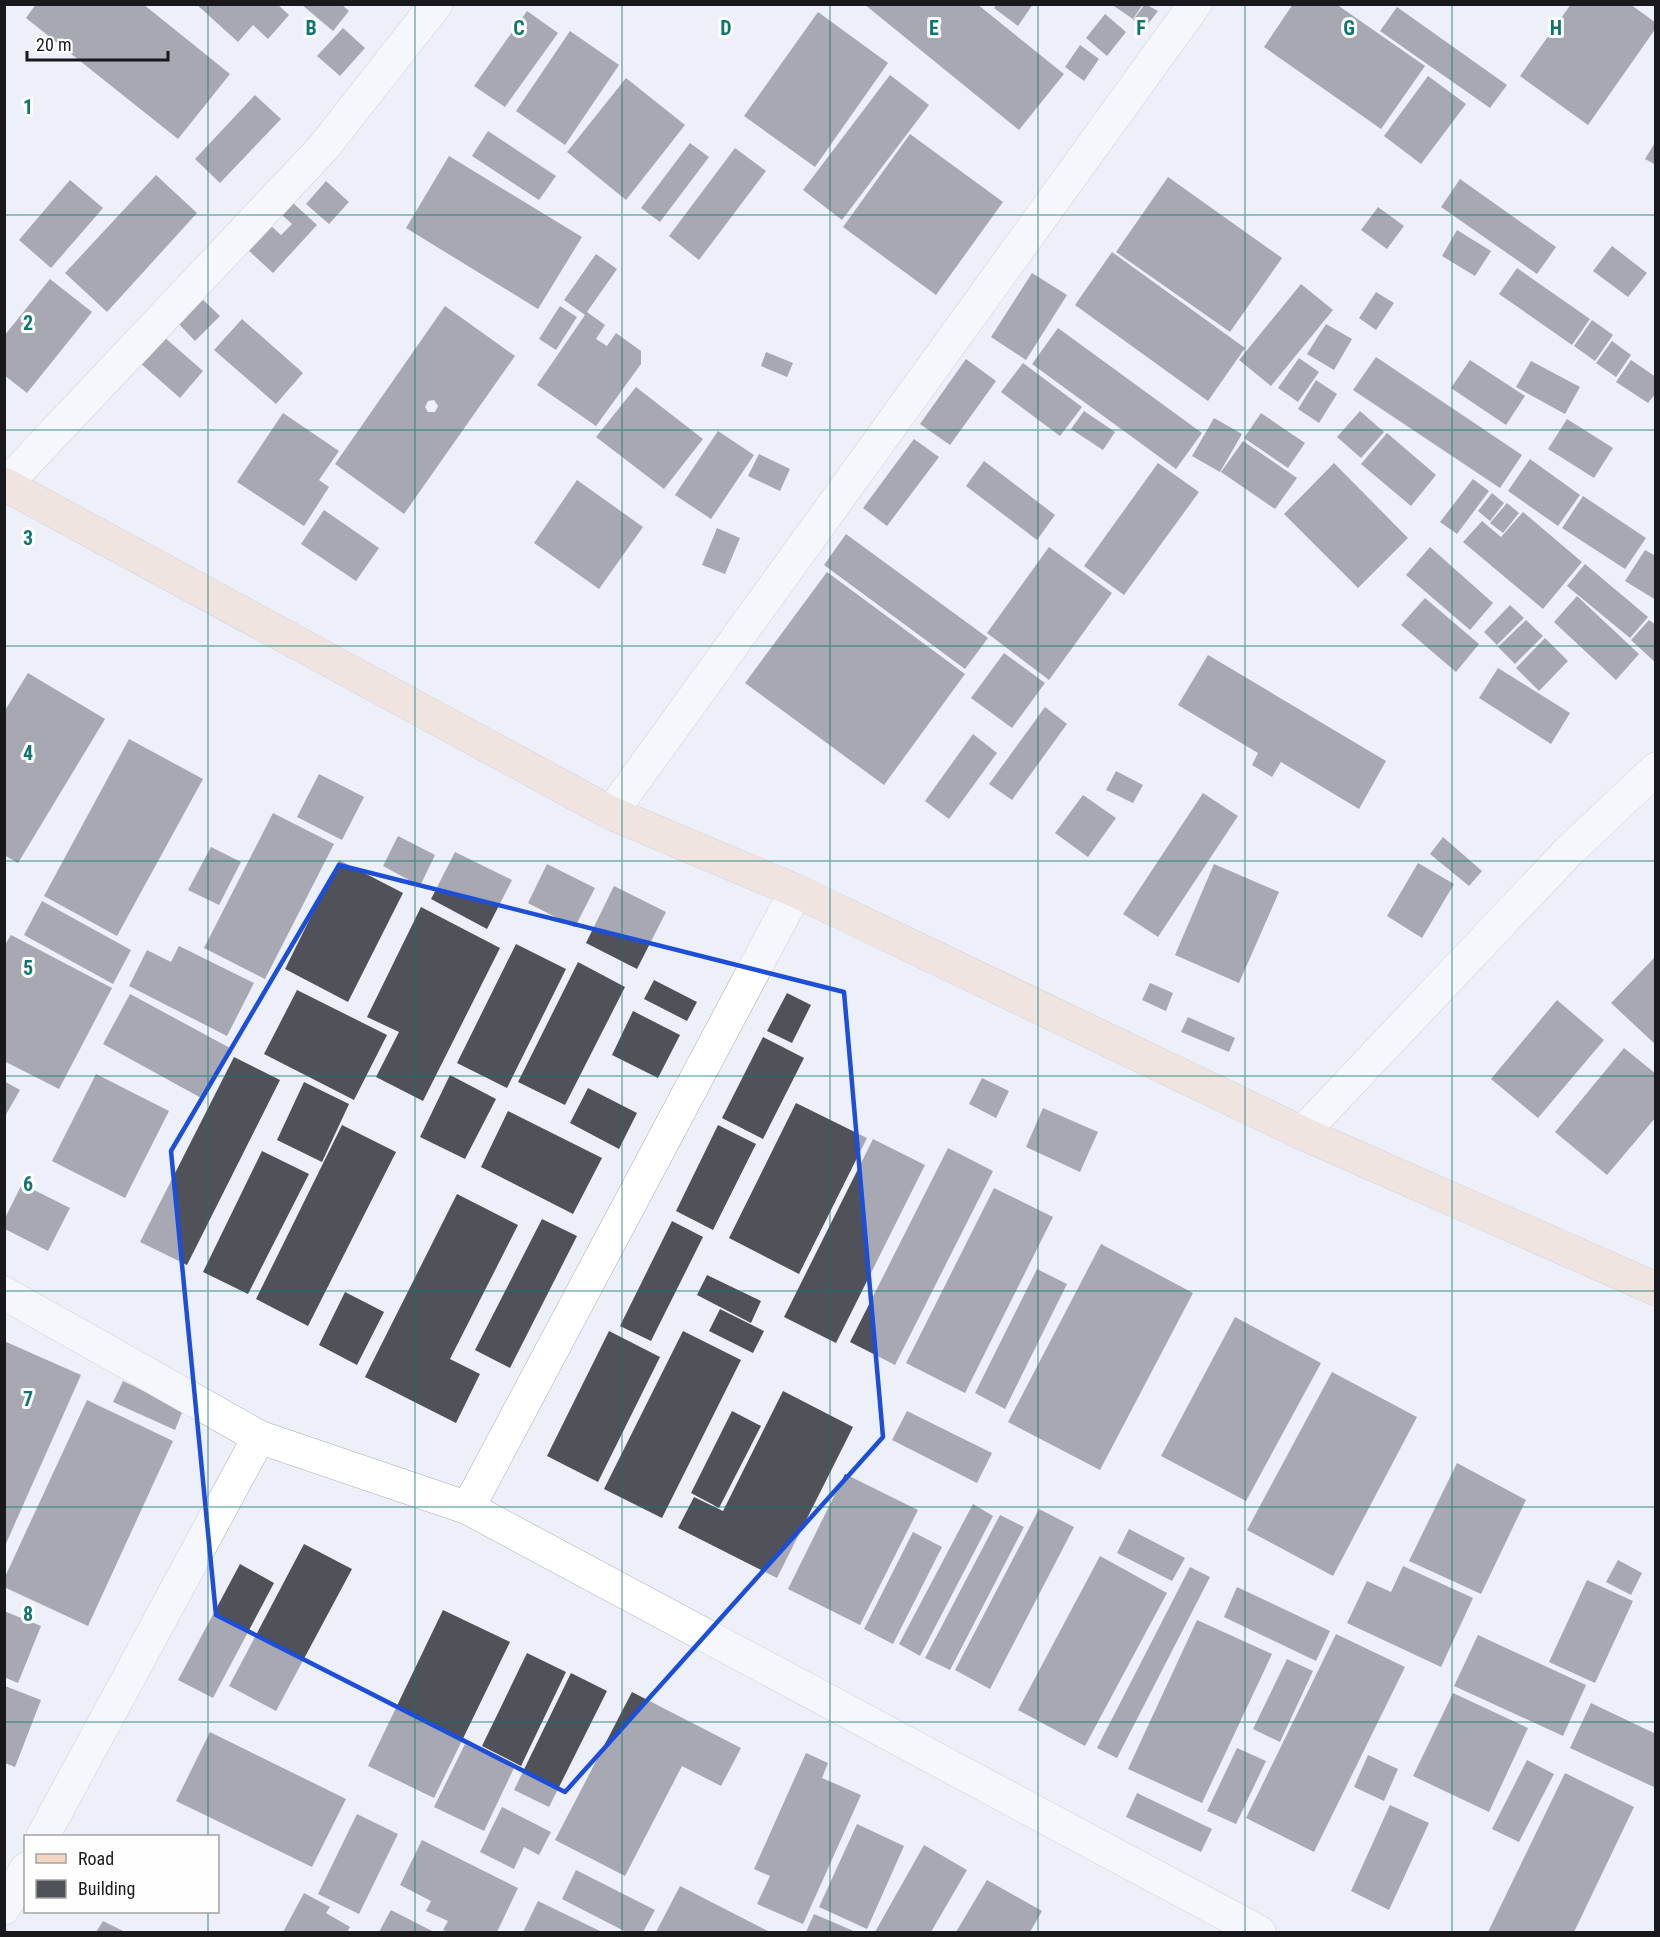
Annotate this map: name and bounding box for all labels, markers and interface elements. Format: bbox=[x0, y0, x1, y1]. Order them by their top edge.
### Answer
text: B bbox=[305, 16, 317, 40]
text: C bbox=[513, 16, 525, 40]
text: D bbox=[720, 16, 732, 40]
text: E bbox=[929, 16, 939, 40]
text: F bbox=[1136, 16, 1146, 40]
text: G bbox=[1343, 16, 1355, 40]
text: H bbox=[1550, 16, 1562, 40]
scale bar bbox=[27, 24, 168, 62]
text: 20 m bbox=[36, 34, 71, 55]
text: 1 bbox=[23, 95, 33, 119]
text: 2 bbox=[23, 311, 33, 335]
text: 3 bbox=[23, 526, 33, 550]
text: 4 bbox=[23, 741, 33, 765]
text: 5 bbox=[23, 956, 33, 980]
text: 6 bbox=[23, 1172, 33, 1196]
text: 7 bbox=[23, 1387, 33, 1411]
text: 8 bbox=[23, 1602, 33, 1626]
legend bbox=[24, 1835, 219, 1913]
text: Road bbox=[78, 1848, 114, 1869]
text: Building bbox=[78, 1878, 135, 1899]

